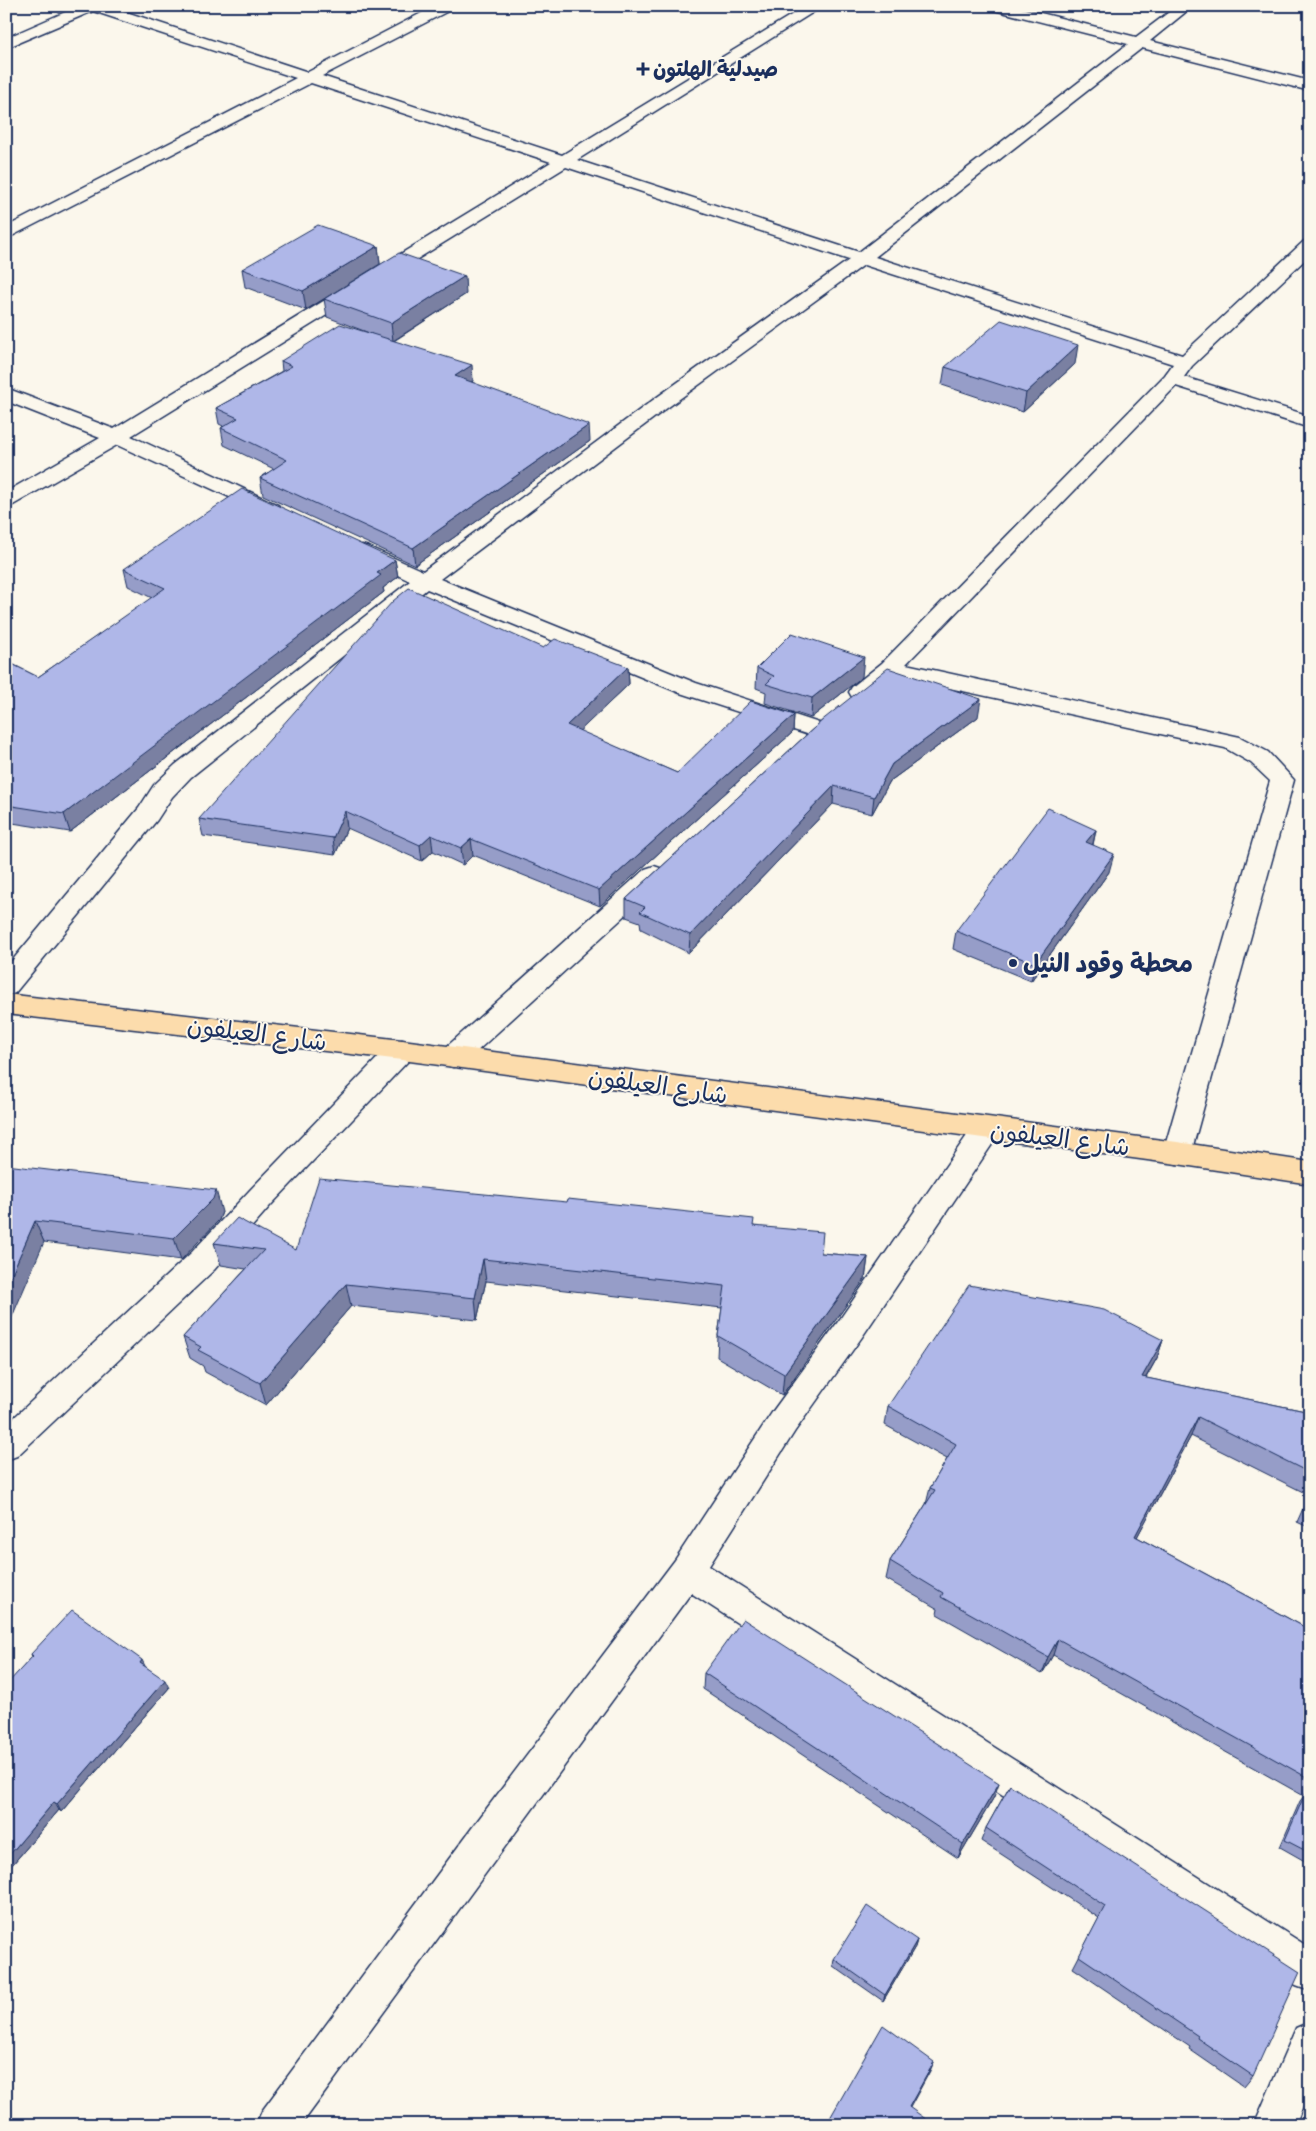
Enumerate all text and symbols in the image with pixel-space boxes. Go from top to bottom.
place label: صيدلية الهلتون [653,56,778,83]
marker: صيدلية الهلتون [637,63,649,75]
place label: محطة وقود النيل [1023,948,1193,980]
marker: محطة وقود النيل [1007,957,1019,969]
street label: شارع العيلفون [185,1010,329,1059]
street label: شارع العيلفون [586,1060,730,1113]
street label: شارع العيلفون [988,1115,1132,1164]

